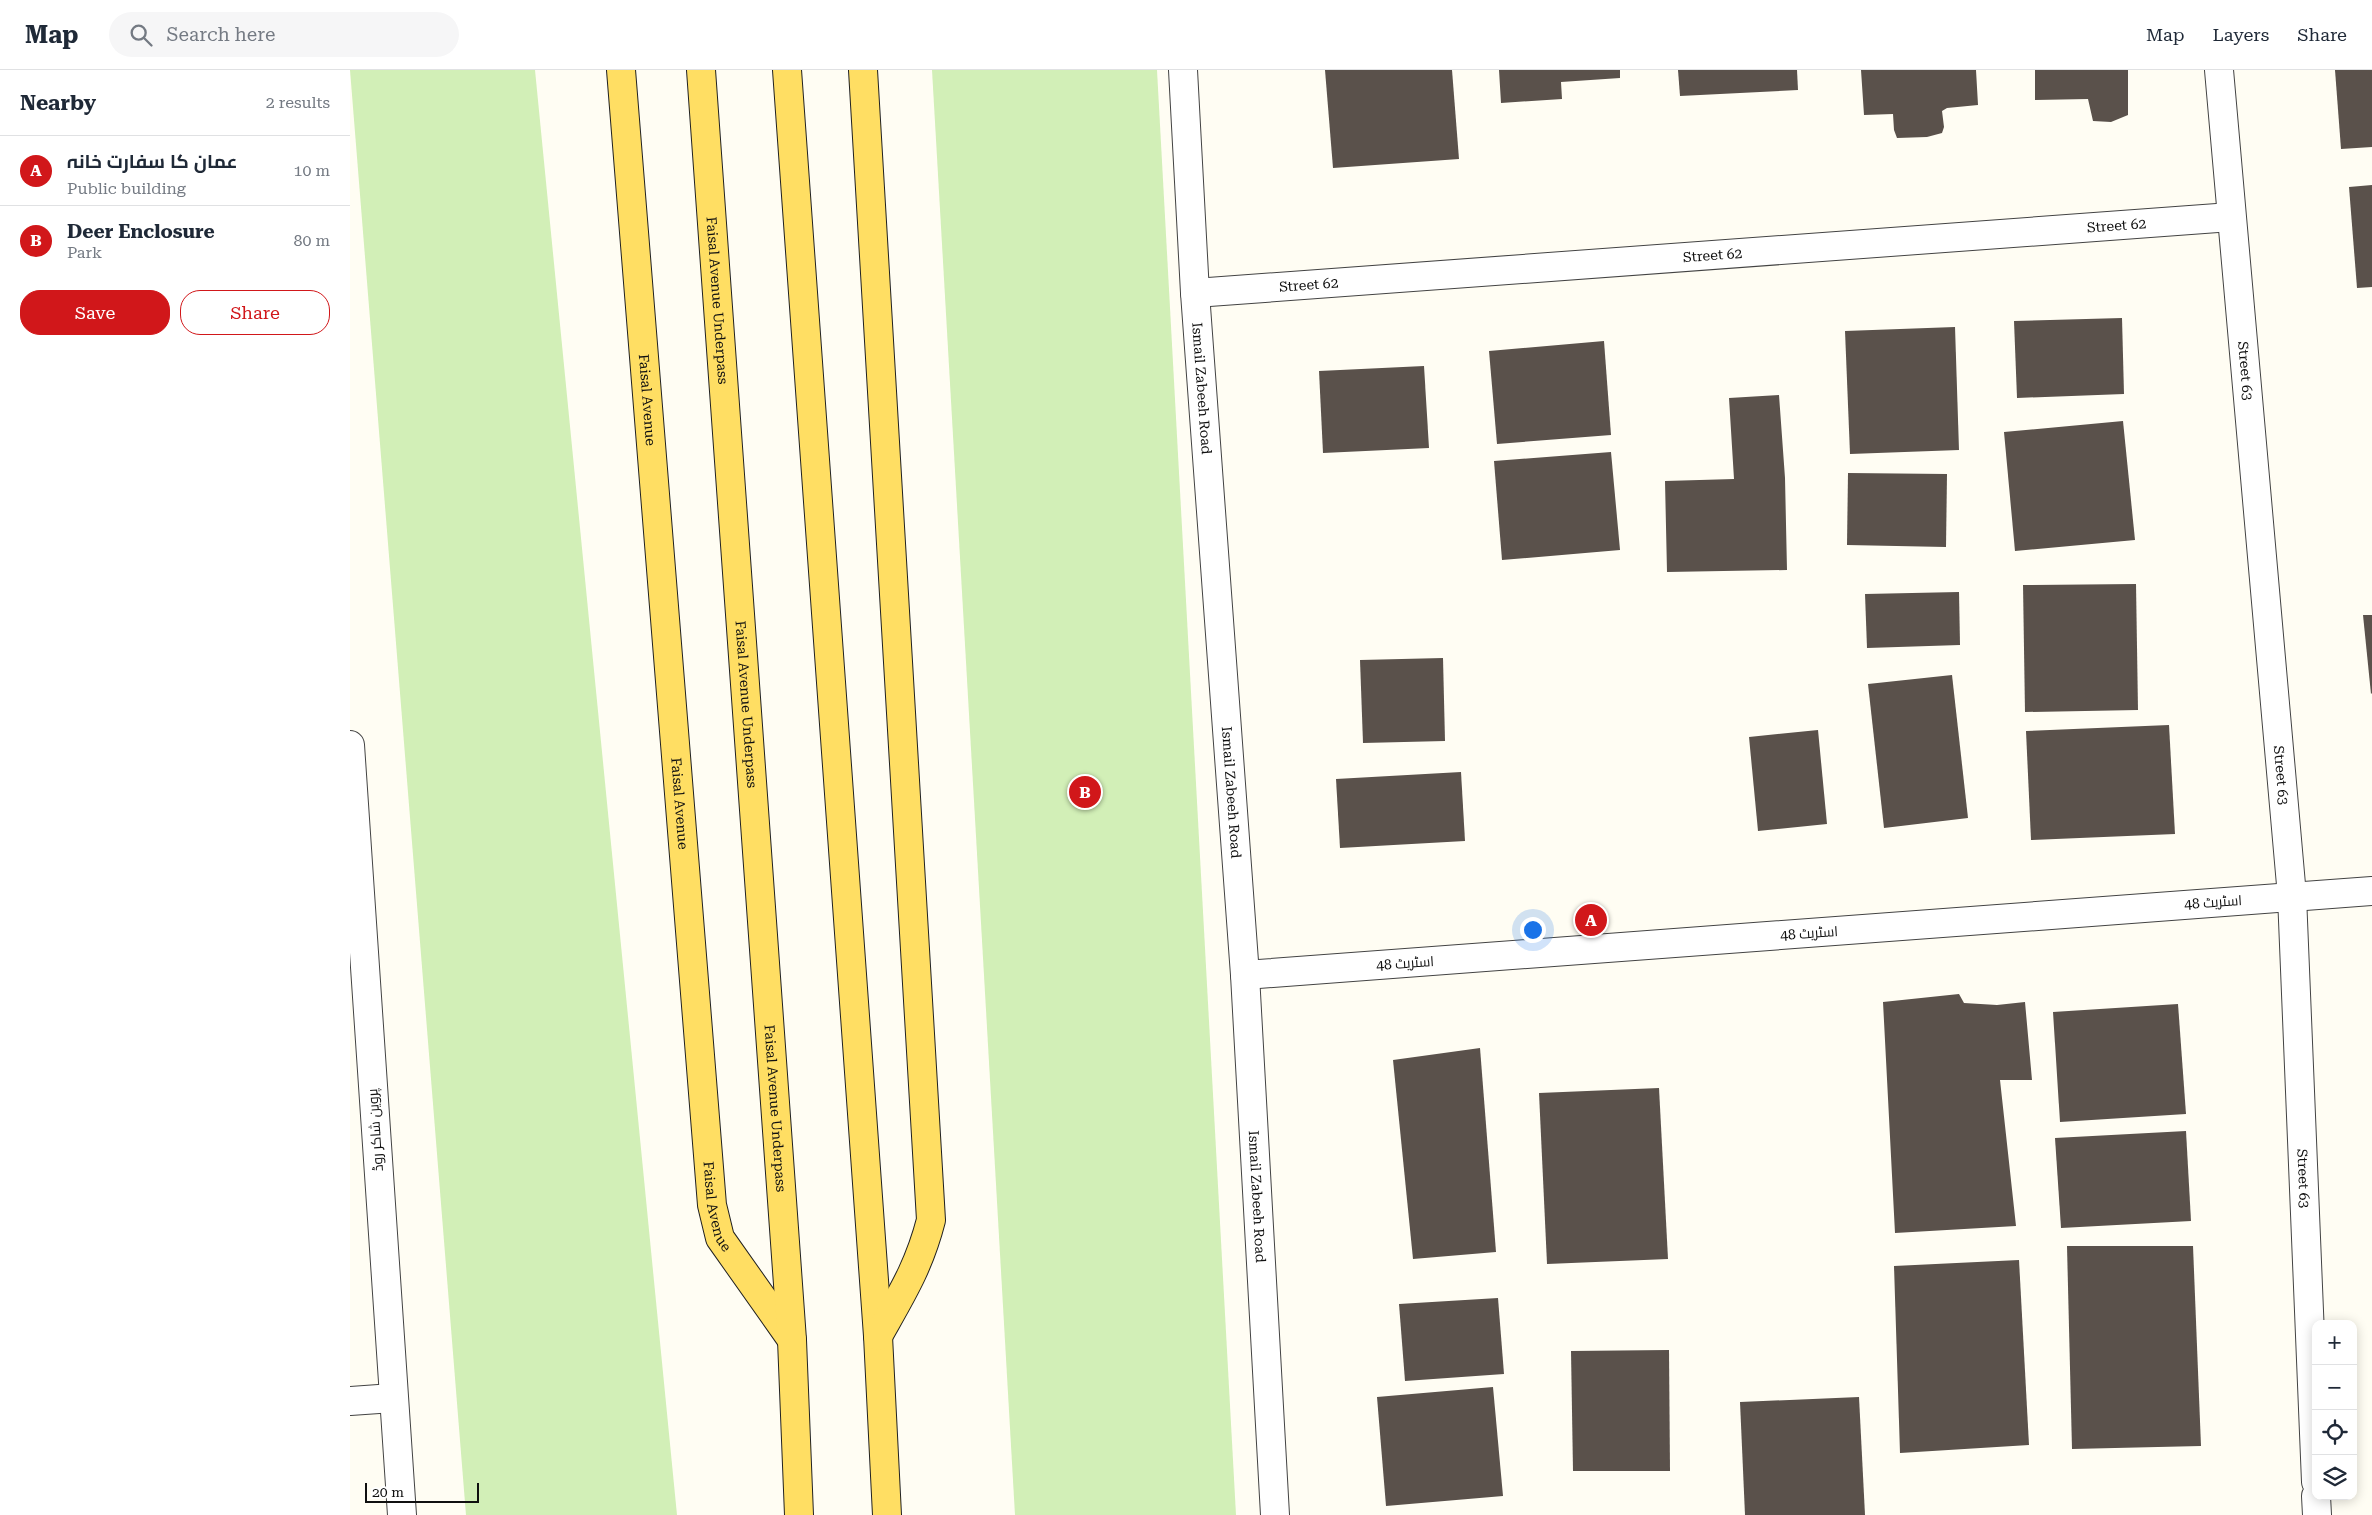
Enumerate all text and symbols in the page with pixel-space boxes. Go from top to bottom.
search box [109,12,459,57]
text: Map [25,21,79,49]
icon: search [127,21,155,49]
text: Search here [167,23,275,46]
text: Map [2146,24,2185,45]
text: Layers [2213,24,2269,45]
text: Share [2297,24,2347,45]
text: Nearby [20,91,96,115]
text: 2 results [266,93,330,112]
text: عمان کا سفارت خانہ [67,150,238,173]
text: A [30,161,42,180]
text: 10 m [293,161,330,180]
text: Public building [67,179,186,198]
street label: Street 62 [2086,215,2147,236]
street label: Faisal Avenue Underpass [704,216,732,385]
text: Deer Enclosure [67,220,215,243]
text: B [30,231,42,250]
text: 80 m [293,231,330,250]
text: Park [67,243,102,262]
street label: Street 62 [1682,245,1743,265]
street label: Street 62 [1278,274,1339,295]
button: Save [20,290,170,335]
button: Share [180,290,330,335]
street label: Ismail Zabeeh Road [1189,322,1215,455]
street label: Street 63 [2235,341,2256,401]
street label: Faisal Avenue [636,353,659,447]
street label: Faisal Avenue Underpass [732,620,760,789]
street label: Ismail Zabeeh Road [1219,726,1244,859]
street label: Street 63 [2271,745,2292,806]
street label: Faisal Avenue [668,757,692,851]
pin: B [1069,773,1101,811]
street label: اسٹریٹ 48 [2183,892,2243,912]
pin: A [1575,901,1607,939]
your location [1520,917,1546,943]
street label: اسٹریٹ 48 [1779,923,1839,943]
street label: اسٹریٹ 48 [1375,953,1435,973]
street label: Faisal Avenue Underpass [761,1024,789,1193]
street label: پروین شاکر روڈ [364,1088,388,1172]
street label: Ismail Zabeeh Road [1246,1130,1269,1263]
street label: Street 63 [2294,1149,2313,1209]
street label: Faisal Avenue [701,1161,735,1255]
map controls [2312,1320,2357,1500]
button: + [2312,1320,2357,1365]
button: − [2312,1365,2357,1410]
button: locate [2312,1410,2357,1455]
button: layers [2312,1455,2357,1500]
scale bar [365,1480,479,1503]
text: 20 m [372,1484,404,1500]

